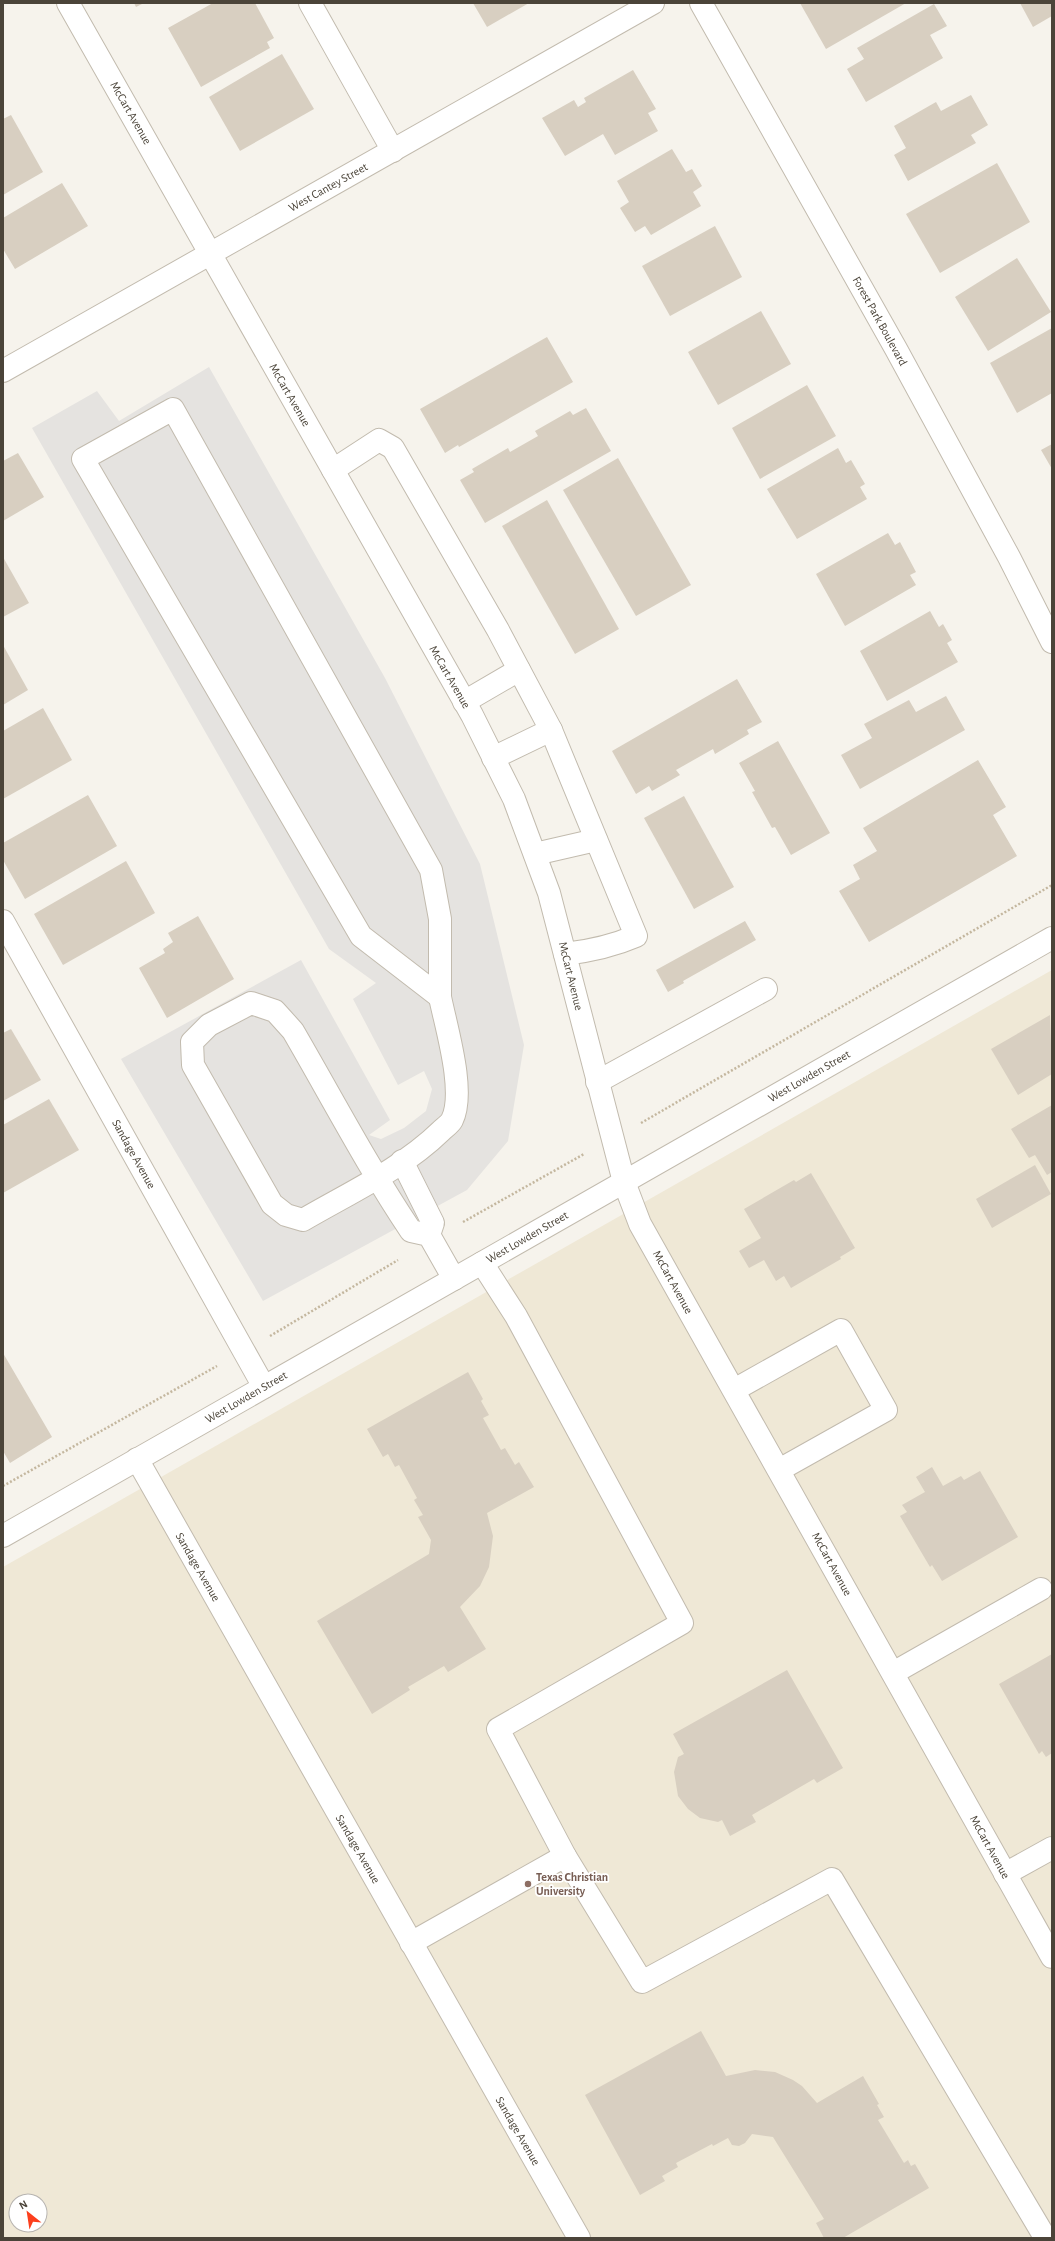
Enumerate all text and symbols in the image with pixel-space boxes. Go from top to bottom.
street label: McCart Avenue [108,80,154,146]
street label: West Cantey Street [286,160,370,215]
street label: Forest Park Boulevard [850,274,910,368]
street label: McCart Avenue [267,362,313,428]
street label: McCart Avenue [427,644,473,710]
street label: McCart Avenue [557,940,585,1012]
street label: West Lowden Street [766,1048,852,1104]
street label: Sandage Avenue [110,1117,158,1191]
street label: West Lowden Street [484,1209,570,1265]
street label: McCart Avenue [651,1248,695,1316]
street label: West Lowden Street [203,1369,289,1425]
street label: McCart Avenue [810,1530,854,1598]
street label: Sandage Avenue [174,1531,222,1603]
street label: Sandage Avenue [334,1813,382,1885]
street label: McCart Avenue [968,1813,1012,1881]
place label: Texas Christian University [536,1871,608,1898]
marker: Texas Christian University [523,1879,533,1889]
street label: Sandage Avenue [494,2095,542,2167]
north arrow [8,2193,48,2233]
text: N [17,2198,29,2211]

